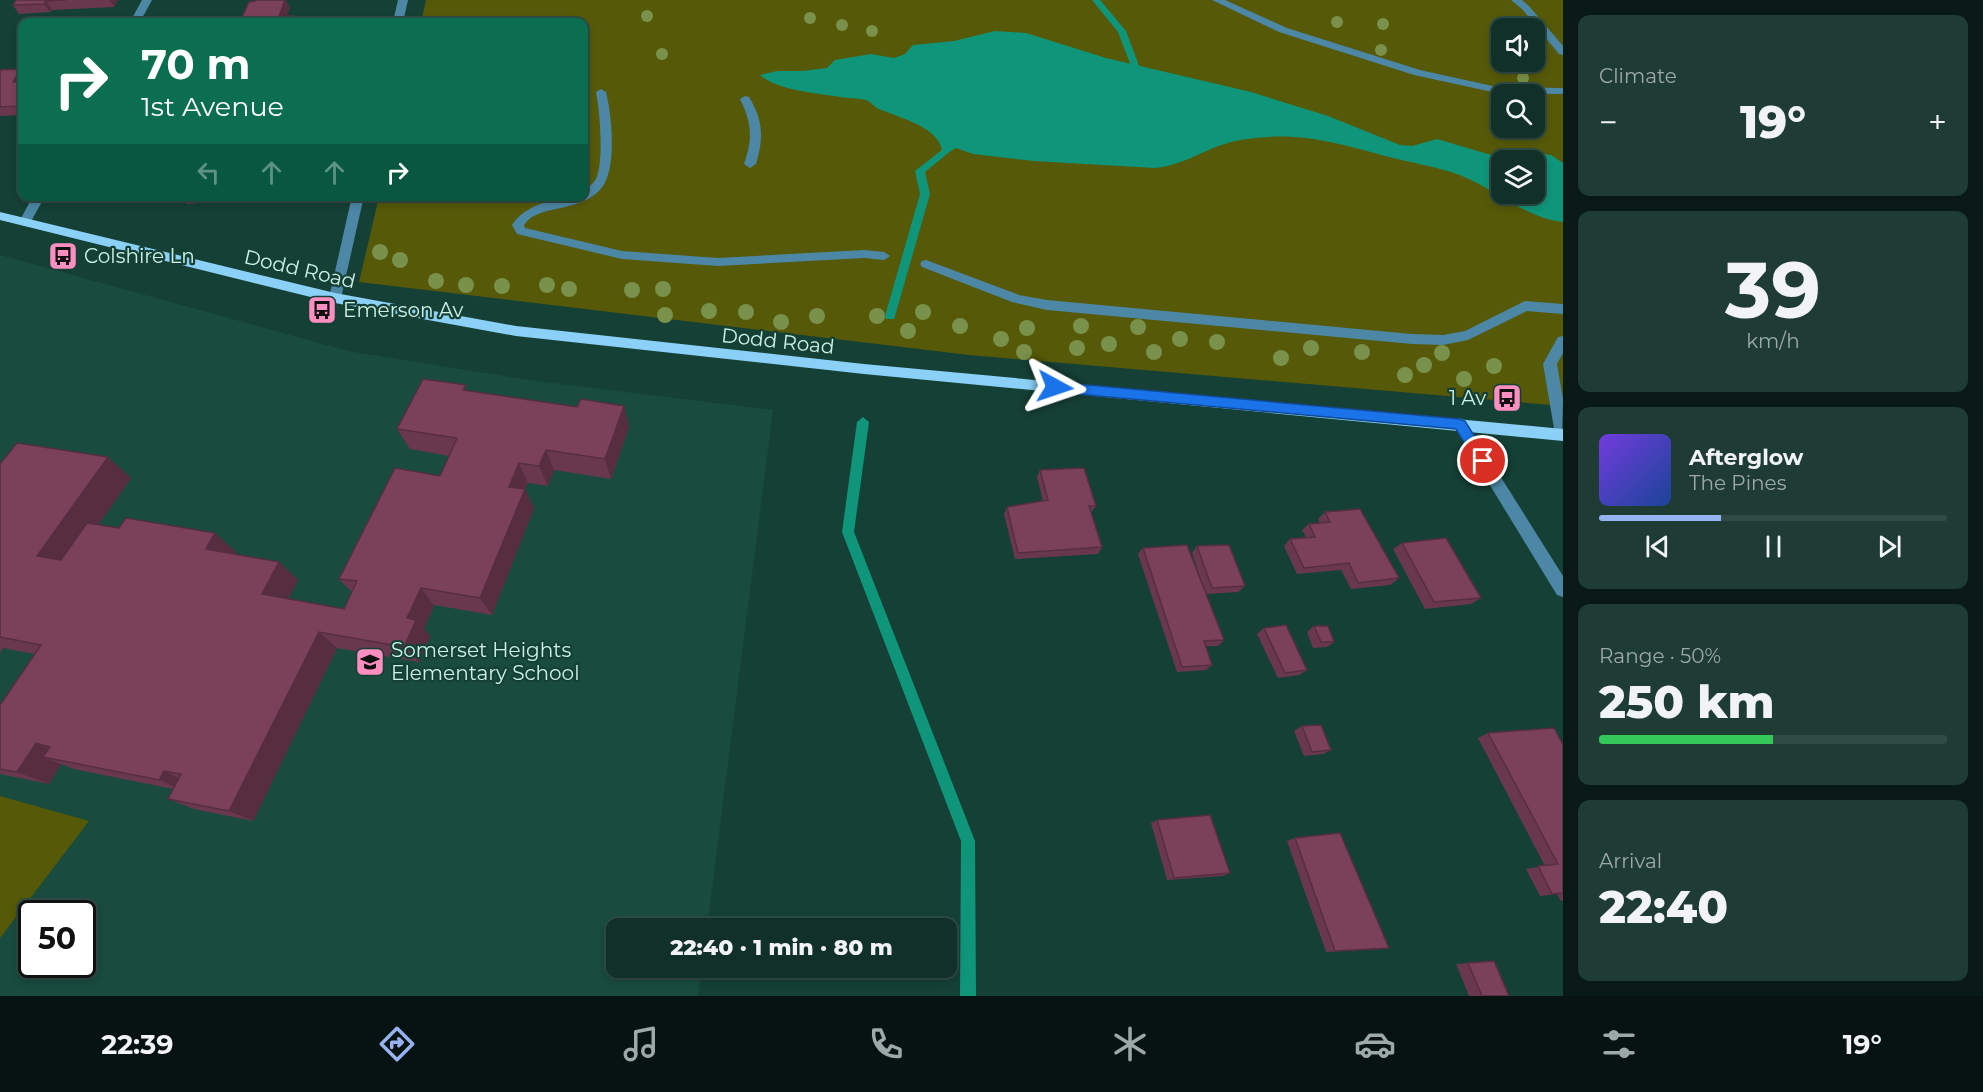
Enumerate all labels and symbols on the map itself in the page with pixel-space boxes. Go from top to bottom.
bus stop icon: Colshire Ln [47,240,79,272]
place label: Colshire Ln [84,244,195,268]
street label: Dodd Road [242,245,358,293]
bus stop icon: Emerson Av [306,294,338,326]
place label: Emerson Av [343,298,464,322]
street label: Dodd Road [720,323,836,359]
position arrow [1023,355,1087,419]
bus stop icon: 1 Av [1491,382,1523,414]
place label: 1 Av [1449,386,1486,410]
pin [1457,435,1508,486]
place label: Somerset Heights Elementary School [391,638,580,685]
school or university icon: Somerset Heights Elementary School [354,646,386,678]
speed limit sign: 50 [18,900,96,978]

